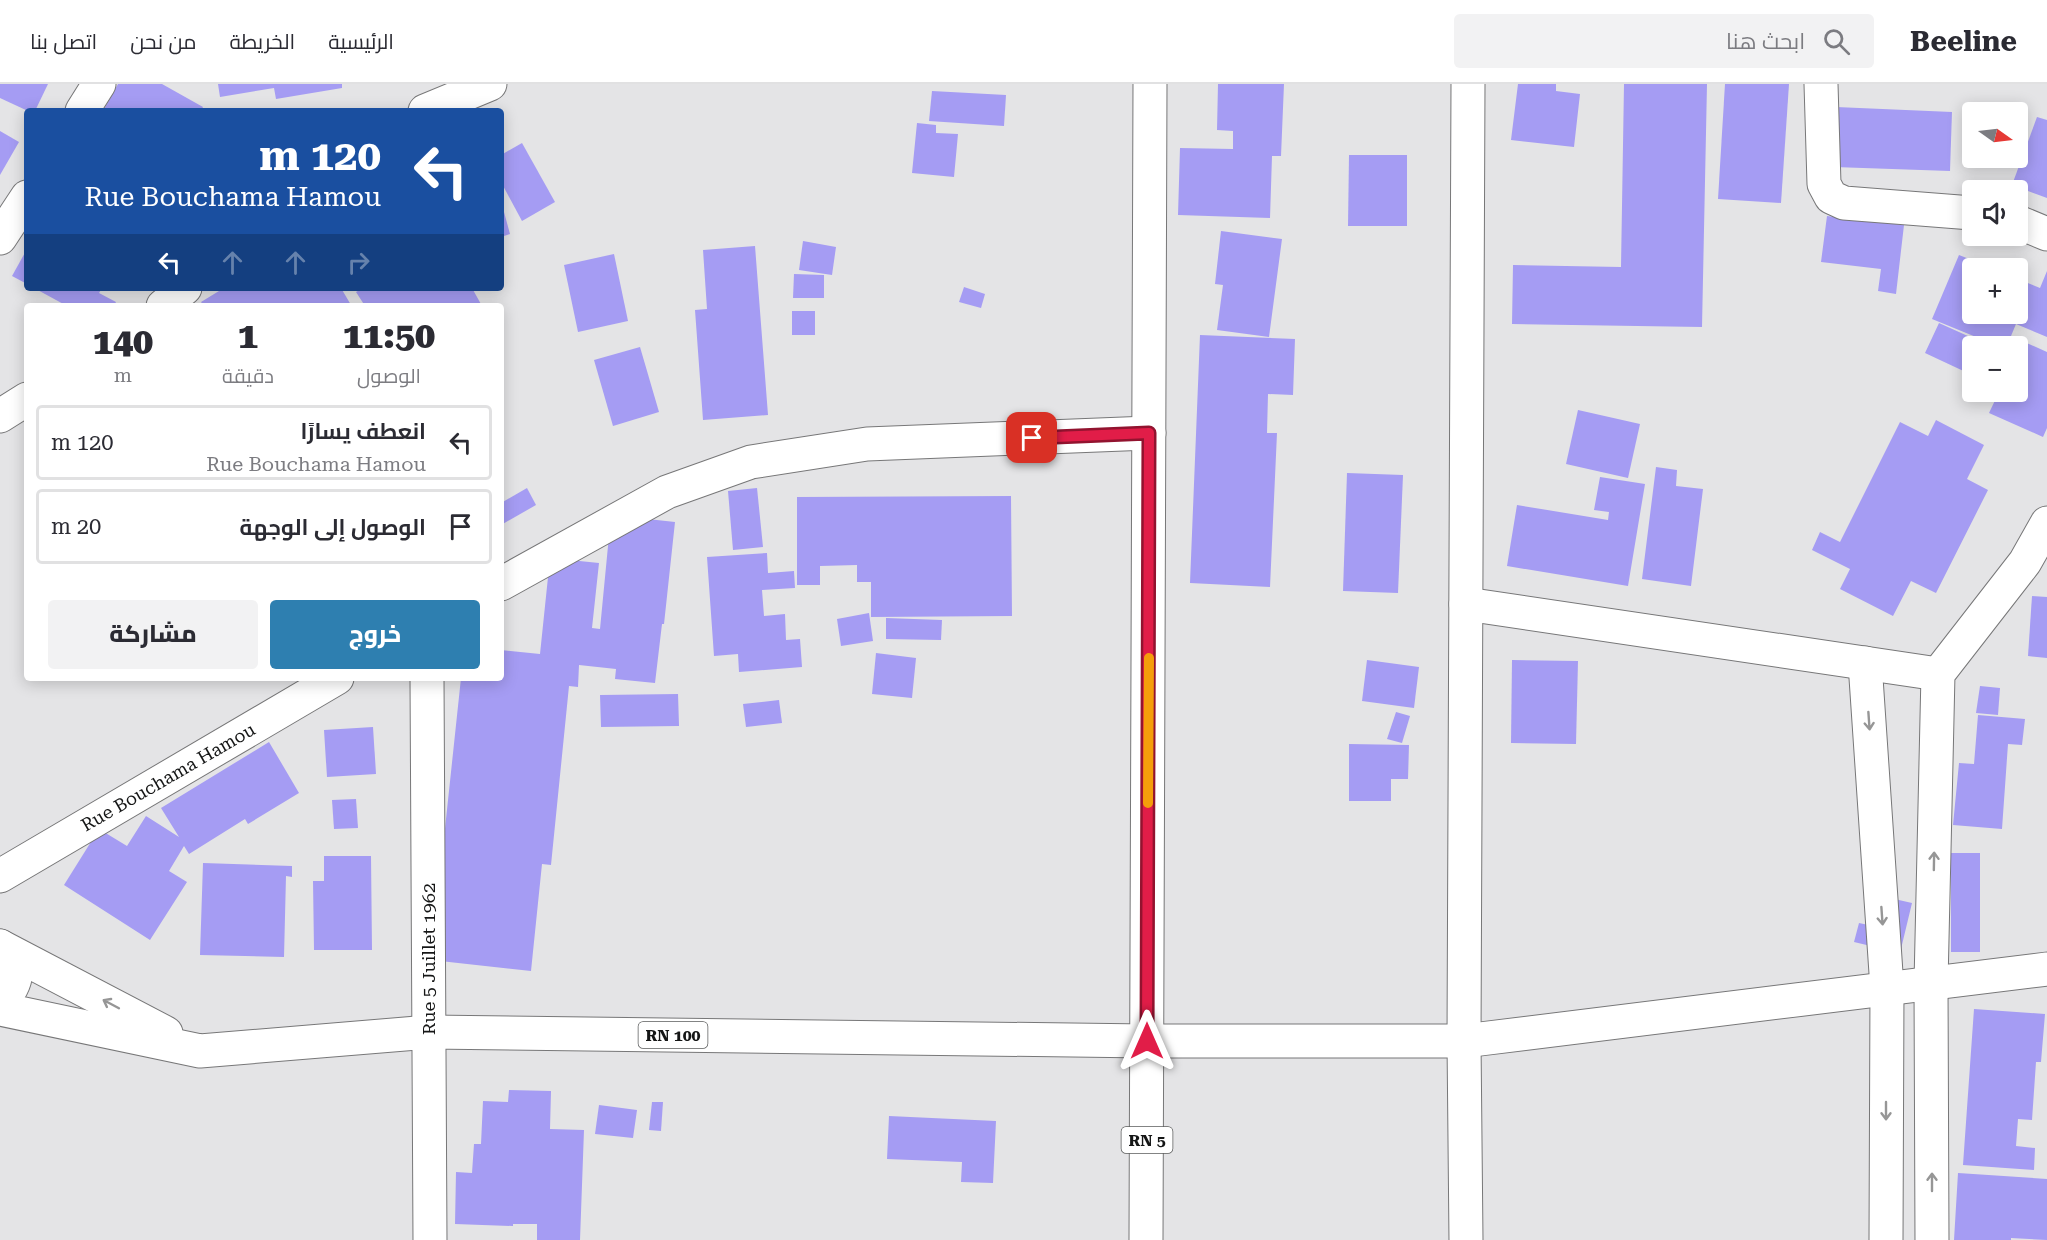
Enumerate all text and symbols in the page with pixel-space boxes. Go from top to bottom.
search box [1454,14,1874,68]
icon: search [1820,25,1853,58]
text: Beeline [1910,25,2017,58]
text: ابحث هنا [1726,29,1805,54]
text: اتصل بنا [30,30,97,54]
text: من نحن [130,30,197,54]
text: الخريطة [230,30,295,54]
text: الرئيسية [328,30,394,54]
north arrow [1962,102,2028,168]
map controls [1962,102,2028,402]
text: 120 m [259,131,381,180]
icon: left [402,132,480,210]
button: sound [1962,180,2028,246]
text: Rue Bouchama Hamou [84,181,381,213]
icon: left [153,246,186,279]
icon: ahead [216,246,249,279]
icon: ahead [279,246,312,279]
icon: right [342,246,375,279]
button: + [1962,258,2028,324]
text: 1 [238,315,258,357]
text: 11:50 [343,315,435,357]
text: 140 [93,321,153,363]
button: − [1962,336,2028,402]
text: m [114,363,132,387]
text: دقيقة [222,364,274,388]
text: الوصول [357,364,421,388]
pin [1006,412,1057,463]
text: انعطف يسارًا [300,419,426,444]
icon: arrive [1015,421,1048,454]
icon: left [444,426,477,459]
text: 120 m [51,430,114,455]
text: Rue Bouchama Hamou [206,452,426,476]
icon: arrive [444,510,477,543]
text: 20 m [51,514,101,539]
text: الوصول إلى الوجهة [240,515,426,540]
button: مشاركة [48,600,258,669]
button: خروج [270,600,480,669]
one-way arrow [1864,711,1875,731]
street label: Rue Bouchama Hamou [77,718,259,836]
one-way arrow [1928,851,1939,871]
street label: Rue 5 Juillet 1962 [418,883,439,1035]
one-way arrow [1877,905,1888,925]
one-way arrow [103,998,120,1010]
position arrow [1115,1009,1179,1073]
road number: RN 100 [638,1022,708,1048]
one-way arrow [1880,1100,1892,1120]
road number: RN 5 [1122,1127,1172,1153]
one-way arrow [1926,1172,1938,1192]

